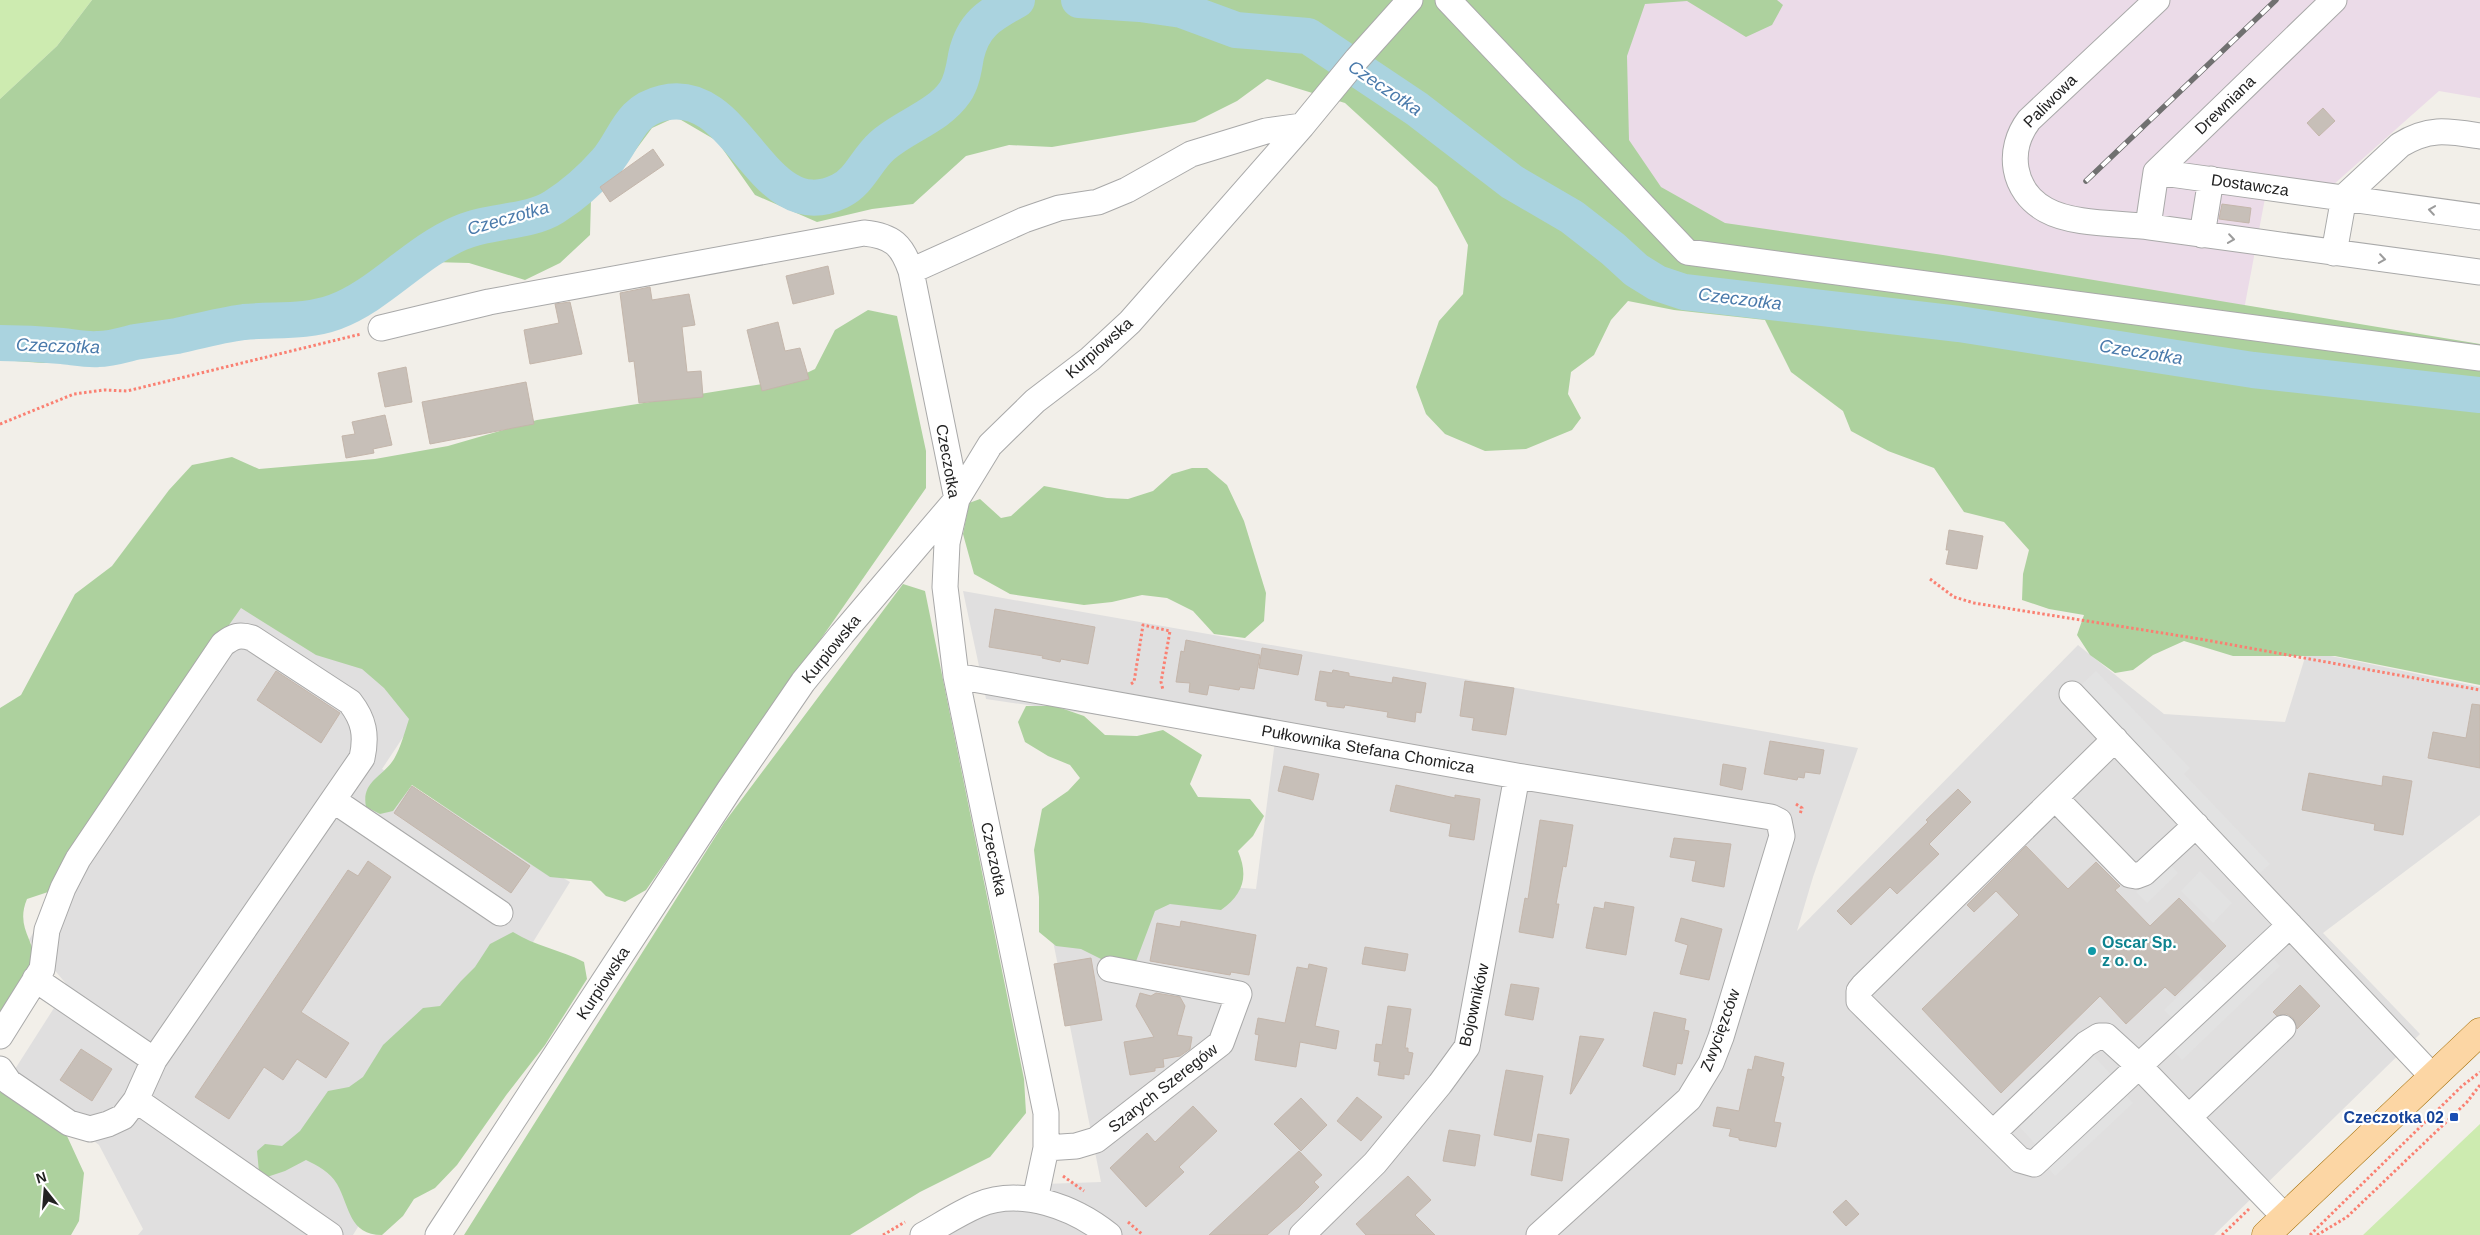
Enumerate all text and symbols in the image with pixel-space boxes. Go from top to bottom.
water label: Czeczotka [1345,56,1425,120]
street label: Paliwowa [2020,71,2080,131]
street label: Drewniana [2192,72,2258,138]
street label: Dostawcza [2210,171,2290,199]
water label: Czeczotka [465,197,551,239]
one-way arrow [2427,205,2435,216]
one-way arrow [2226,233,2235,243]
one-way arrow [2378,253,2386,264]
water label: Czeczotka [1697,284,1783,314]
street label: Kurpiowska [1062,314,1136,382]
water label: Czeczotka [16,335,100,357]
water label: Czeczotka [2098,336,2184,368]
street label: Czeczotka [933,423,963,499]
street label: Kurpiowska [798,611,864,686]
street label: Pułkownika Stefana Chomicza [1260,722,1476,776]
street label: Czeczotka [978,821,1010,897]
place label: Oscar Sp. z o. o. [2102,934,2177,969]
street label: Kurpiowska [573,944,633,1022]
marker: Oscar Sp. z o. o. [2086,945,2098,957]
street label: Bojowników [1456,961,1492,1048]
street label: Zwycięzców [1697,986,1743,1073]
street label: Szarych Szeregów [1105,1040,1221,1136]
place label: Czeczotka 02 [2344,1109,2444,1126]
marker: Czeczotka 02 [2448,1111,2460,1123]
north arrow [20,1165,70,1215]
text: N [34,1168,48,1187]

